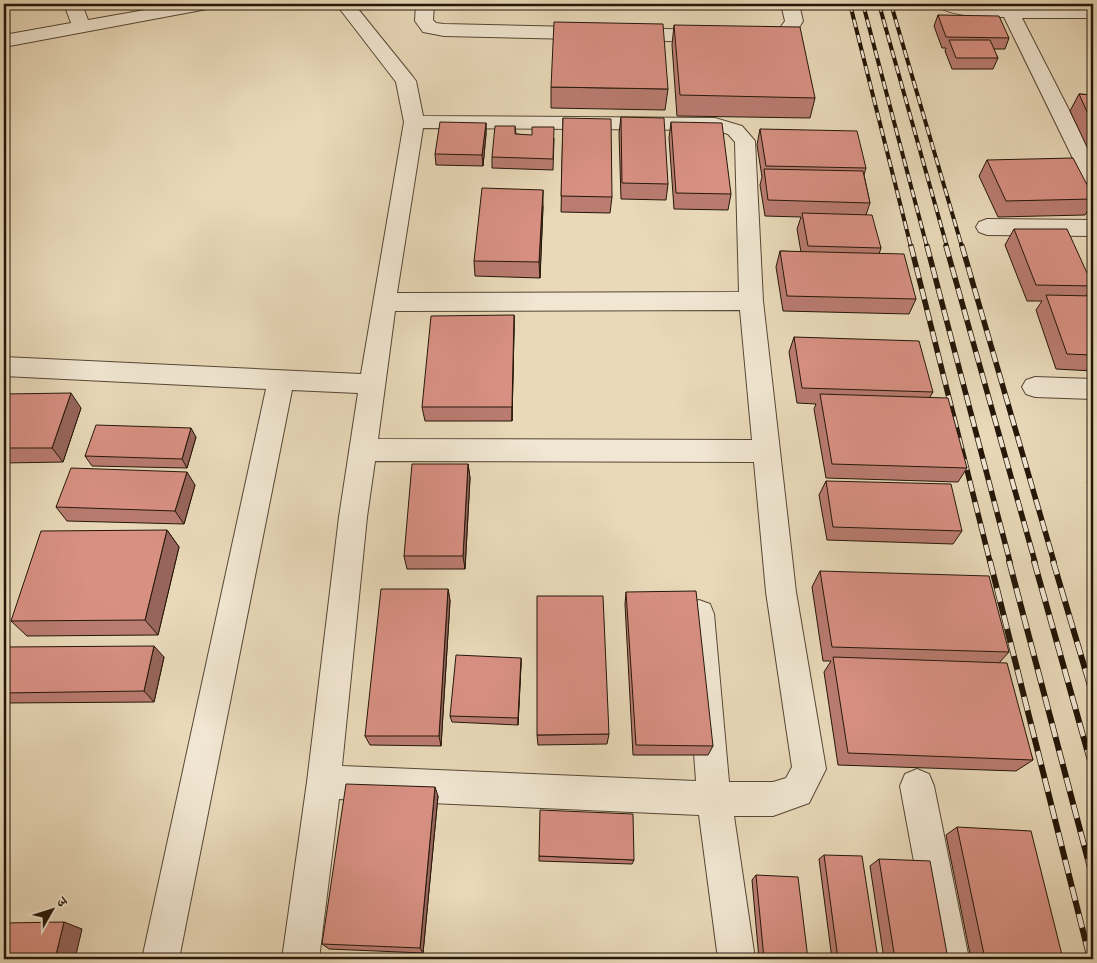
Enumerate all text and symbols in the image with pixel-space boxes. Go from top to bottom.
north arrow [28,886,78,936]
text: उ [52,893,72,911]

